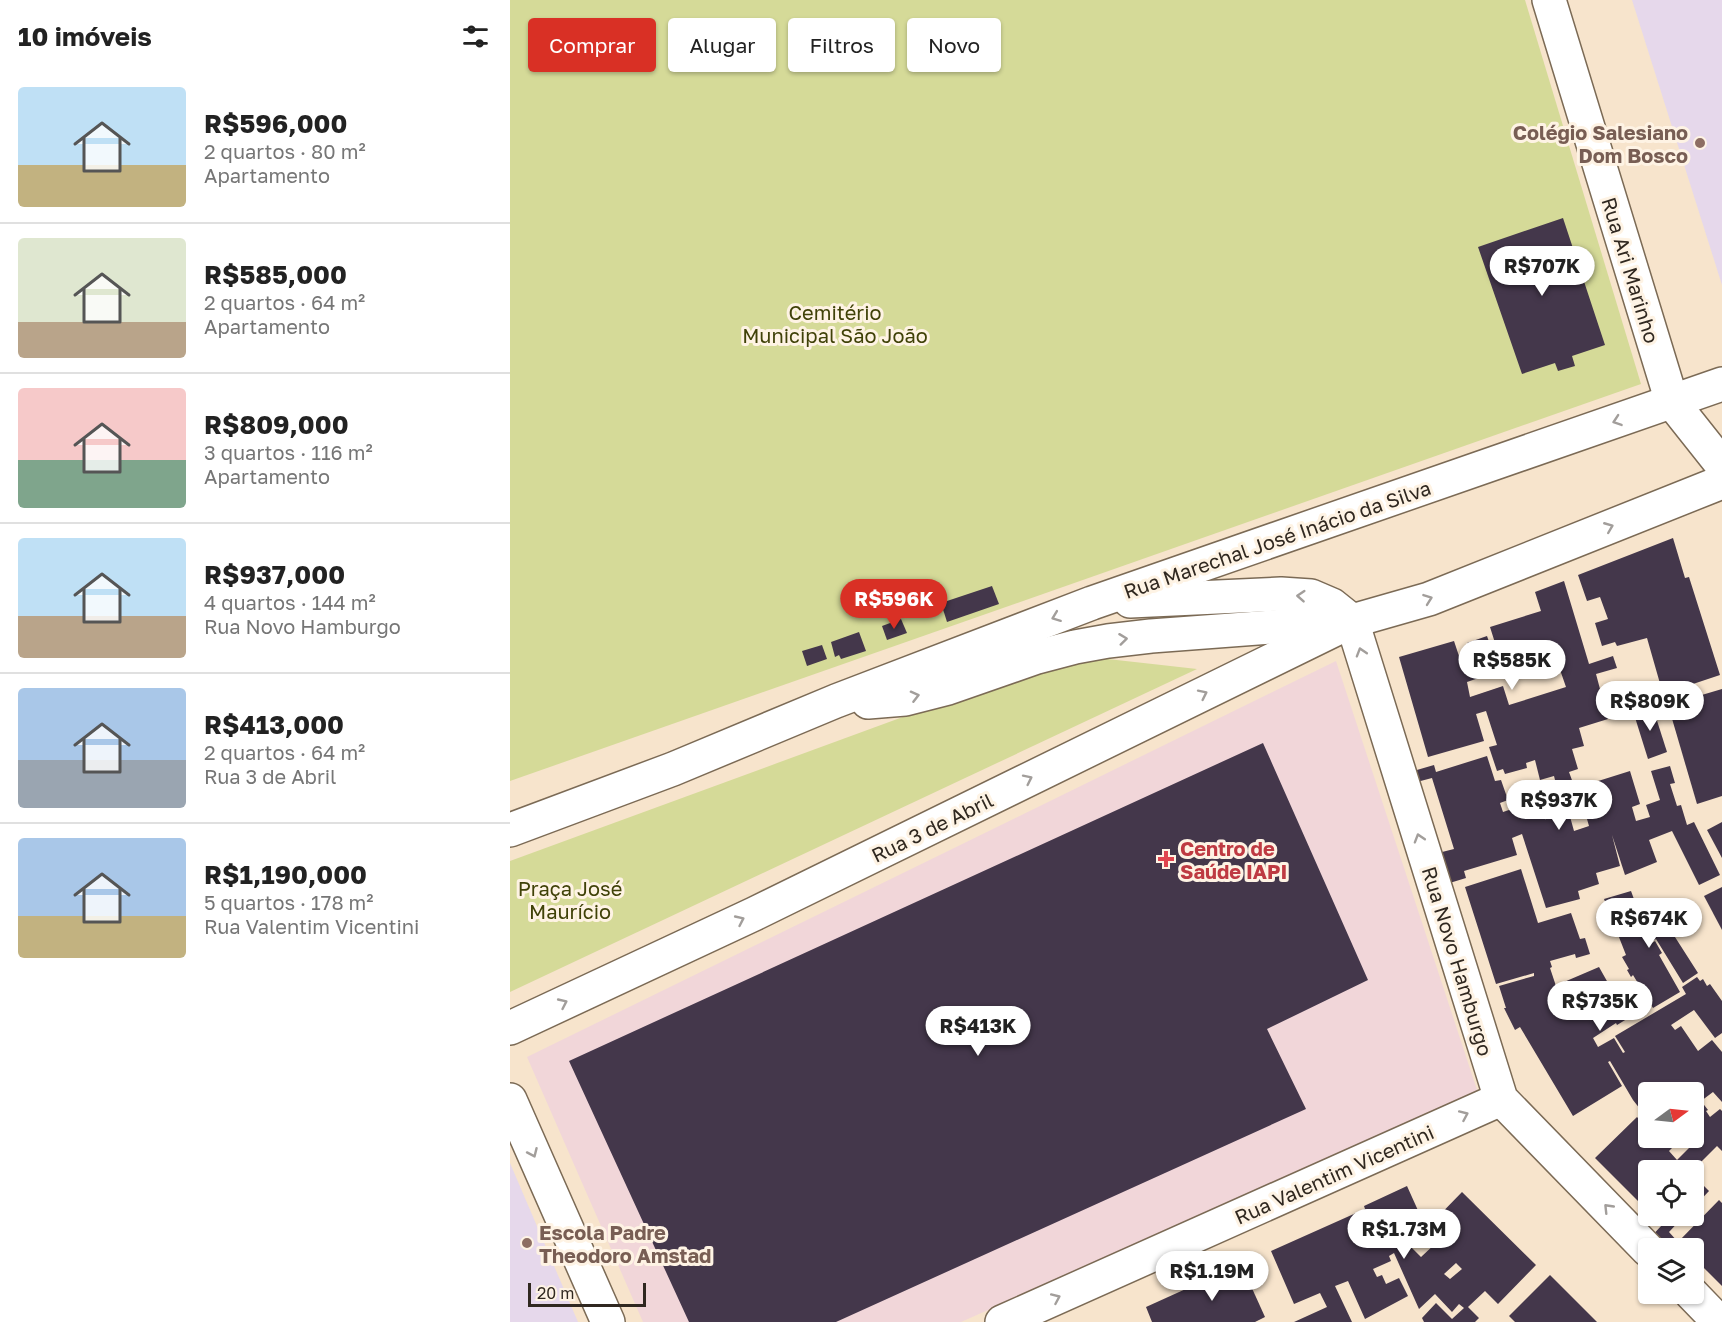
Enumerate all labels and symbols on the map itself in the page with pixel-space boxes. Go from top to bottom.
place label: Colégio Salesiano Dom Bosco [1513,120,1688,167]
marker: Colégio Salesiano Dom Bosco [1693,136,1707,150]
street label: Rua Ari Marinho [1597,194,1665,346]
pin: R$707K [1493,246,1591,297]
park label: Cemitério Municipal São João [742,300,928,347]
one-way arrow [1612,413,1623,426]
street label: Rua Marechal José Inácio da Silva [1120,475,1434,603]
one-way arrow [1603,522,1614,534]
pin: R$596K [845,579,943,630]
one-way arrow [1296,589,1305,602]
one-way arrow [1422,593,1433,606]
one-way arrow [1051,610,1062,622]
one-way arrow [1118,633,1127,646]
pin: R$585K [1463,640,1561,691]
one-way arrow [1356,647,1368,658]
pin: R$809K [1601,681,1699,732]
one-way arrow [1197,689,1208,701]
one-way arrow [910,691,920,704]
one-way arrow [1022,775,1033,787]
pin: R$937K [1510,780,1608,831]
street label: Rua 3 de Abril [867,787,997,867]
one-way arrow [1414,833,1426,844]
place label: Centro de Saúde IAPI [1180,836,1287,883]
marker: Centro de Saúde IAPI [1157,850,1175,868]
street label: Rua Novo Hamburgo [1418,863,1498,1059]
park label: Praça José Maurício [518,876,622,923]
pin: R$674K [1600,898,1698,949]
one-way arrow [733,916,744,928]
pin: R$735K [1551,981,1649,1032]
one-way arrow [557,998,568,1010]
pin: R$413K [929,1006,1027,1057]
north arrow [1638,1082,1704,1148]
one-way arrow [1457,1111,1468,1123]
street label: Rua Valentim Vicentini [1231,1119,1437,1229]
one-way arrow [526,1147,538,1158]
one-way arrow [1604,1205,1615,1216]
pin: R$1.73M [1349,1209,1459,1260]
place label: Escola Padre Theodoro Amstad [539,1220,711,1267]
marker: Escola Padre Theodoro Amstad [520,1236,534,1250]
pin: R$1.19M [1157,1251,1267,1302]
scale bar [528,1280,646,1308]
one-way arrow [1049,1293,1060,1305]

